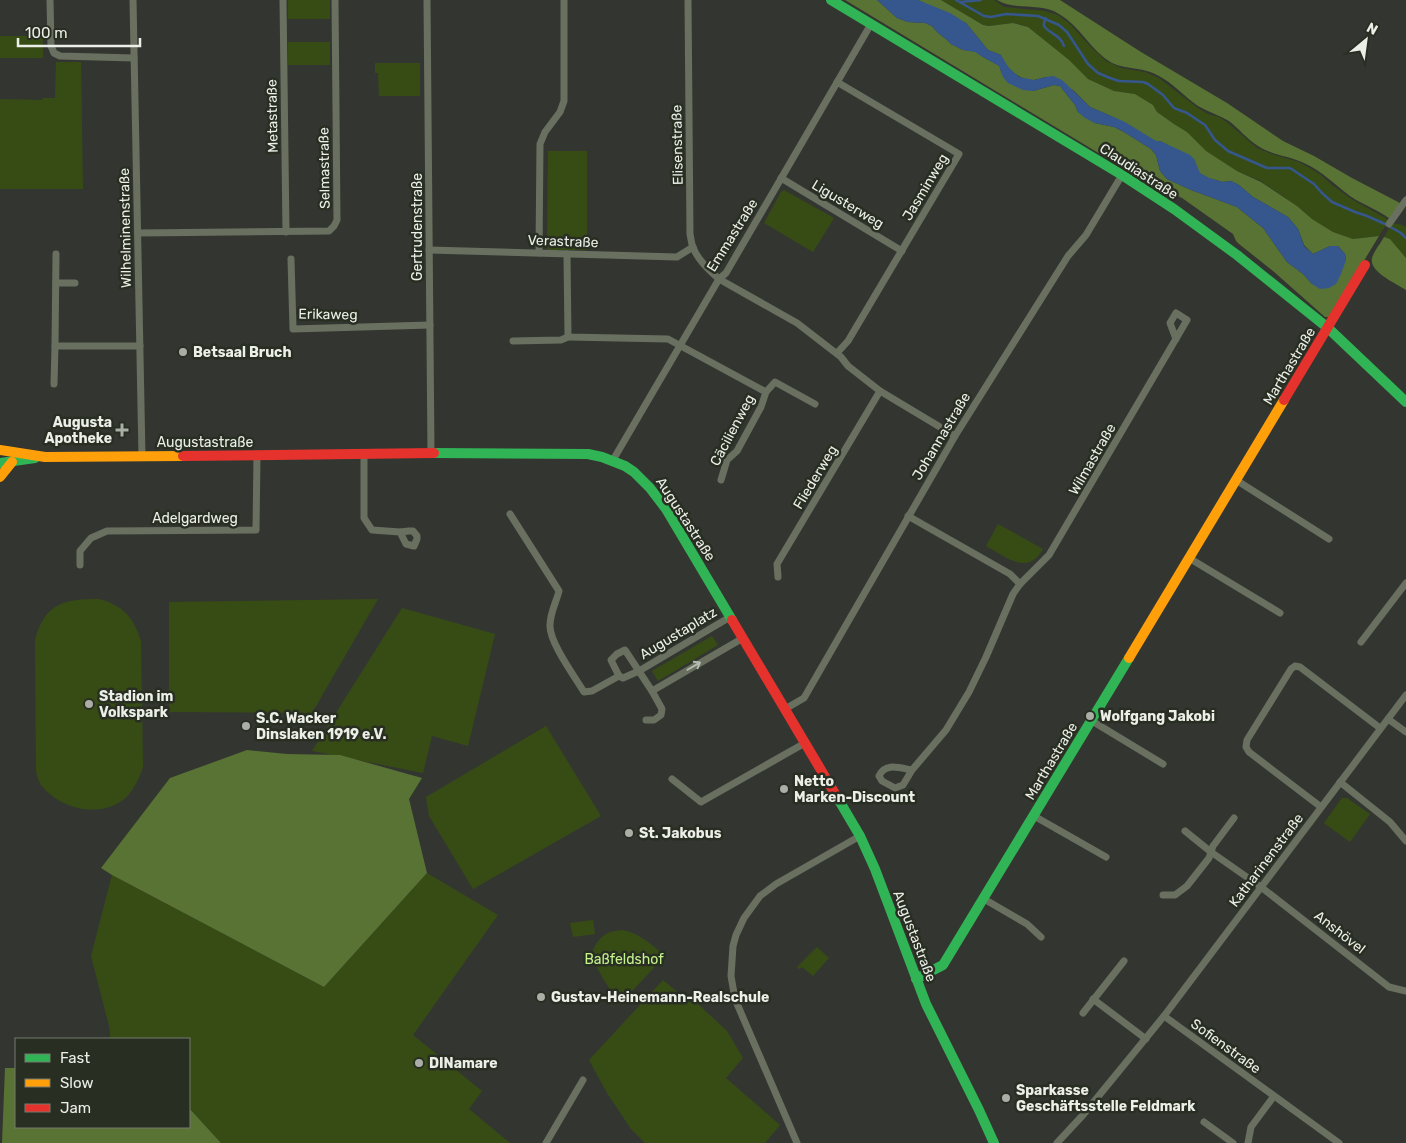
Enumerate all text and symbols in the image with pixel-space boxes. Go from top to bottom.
scale bar [18,15,140,47]
north arrow [1341,15,1391,65]
text: N [1364,19,1381,39]
text: 100 m [25,24,67,42]
street label: Metastraße [263,79,282,153]
street label: Elisenstraße [668,105,687,185]
street label: Selmastraße [315,127,334,209]
street label: Claudiastraße [1096,140,1181,203]
street label: Jasminweg [899,151,952,224]
street label: Wilhelminenstraße [116,168,135,288]
street label: Gertrudenstraße [409,173,426,281]
street label: Ligusterweg [809,176,887,233]
street label: Emmastraße [703,196,762,275]
street label: Verastraße [527,232,599,251]
street label: Erikaweg [298,305,358,324]
street label: Marthastraße [1260,324,1319,408]
place label: Betsaal Bruch [193,344,291,361]
marker: Betsaal Bruch [177,346,189,358]
street label: Johannastraße [909,389,974,483]
street label: Cäcilienweg [707,392,758,469]
place label: Augusta Apotheke [44,414,112,447]
street label: Wilmastraße [1065,420,1120,498]
marker: Augusta Apotheke [116,424,128,436]
street label: Augustastraße [157,434,253,451]
street label: Fliederweg [790,442,841,512]
street label: Augustastraße [652,474,719,564]
street label: Adelgardweg [152,510,238,527]
street label: Augustaplatz [637,604,720,663]
one-way arrow [687,661,701,671]
place label: Stadion im Volkspark [99,688,173,721]
marker: Stadion im Volkspark [83,698,95,710]
place label: Wolfgang Jakobi [1100,708,1215,725]
place label: S.C. Wacker Dinslaken 1919 e.V. [256,710,386,743]
marker: Wolfgang Jakobi [1084,710,1096,722]
street label: Marthastraße [1022,719,1081,803]
marker: S.C. Wacker Dinslaken 1919 e.V. [240,720,252,732]
place label: Netto Marken-Discount [794,773,916,806]
marker: Netto Marken-Discount [778,783,790,795]
street label: Katharinenstraße [1226,810,1307,910]
place label: St. Jakobus [639,825,722,842]
marker: St. Jakobus [623,827,635,839]
street label: Augustastraße [889,888,940,984]
street label: Anshövel [1311,907,1369,958]
park label: Baßfeldshof [584,951,664,968]
place label: Gustav-Heinemann-Realschule [551,989,769,1006]
marker: Gustav-Heinemann-Realschule [535,991,547,1003]
street label: Sofienstraße [1187,1015,1264,1078]
legend [15,1038,190,1128]
text: Fast [60,1049,90,1067]
place label: DINamare [429,1055,498,1072]
marker: DINamare [413,1057,425,1069]
text: Slow [60,1074,93,1092]
place label: Sparkasse Geschäftsstelle Feldmark [1016,1082,1196,1115]
marker: Sparkasse Geschäftsstelle Feldmark [1000,1092,1012,1104]
text: Jam [60,1099,91,1117]

